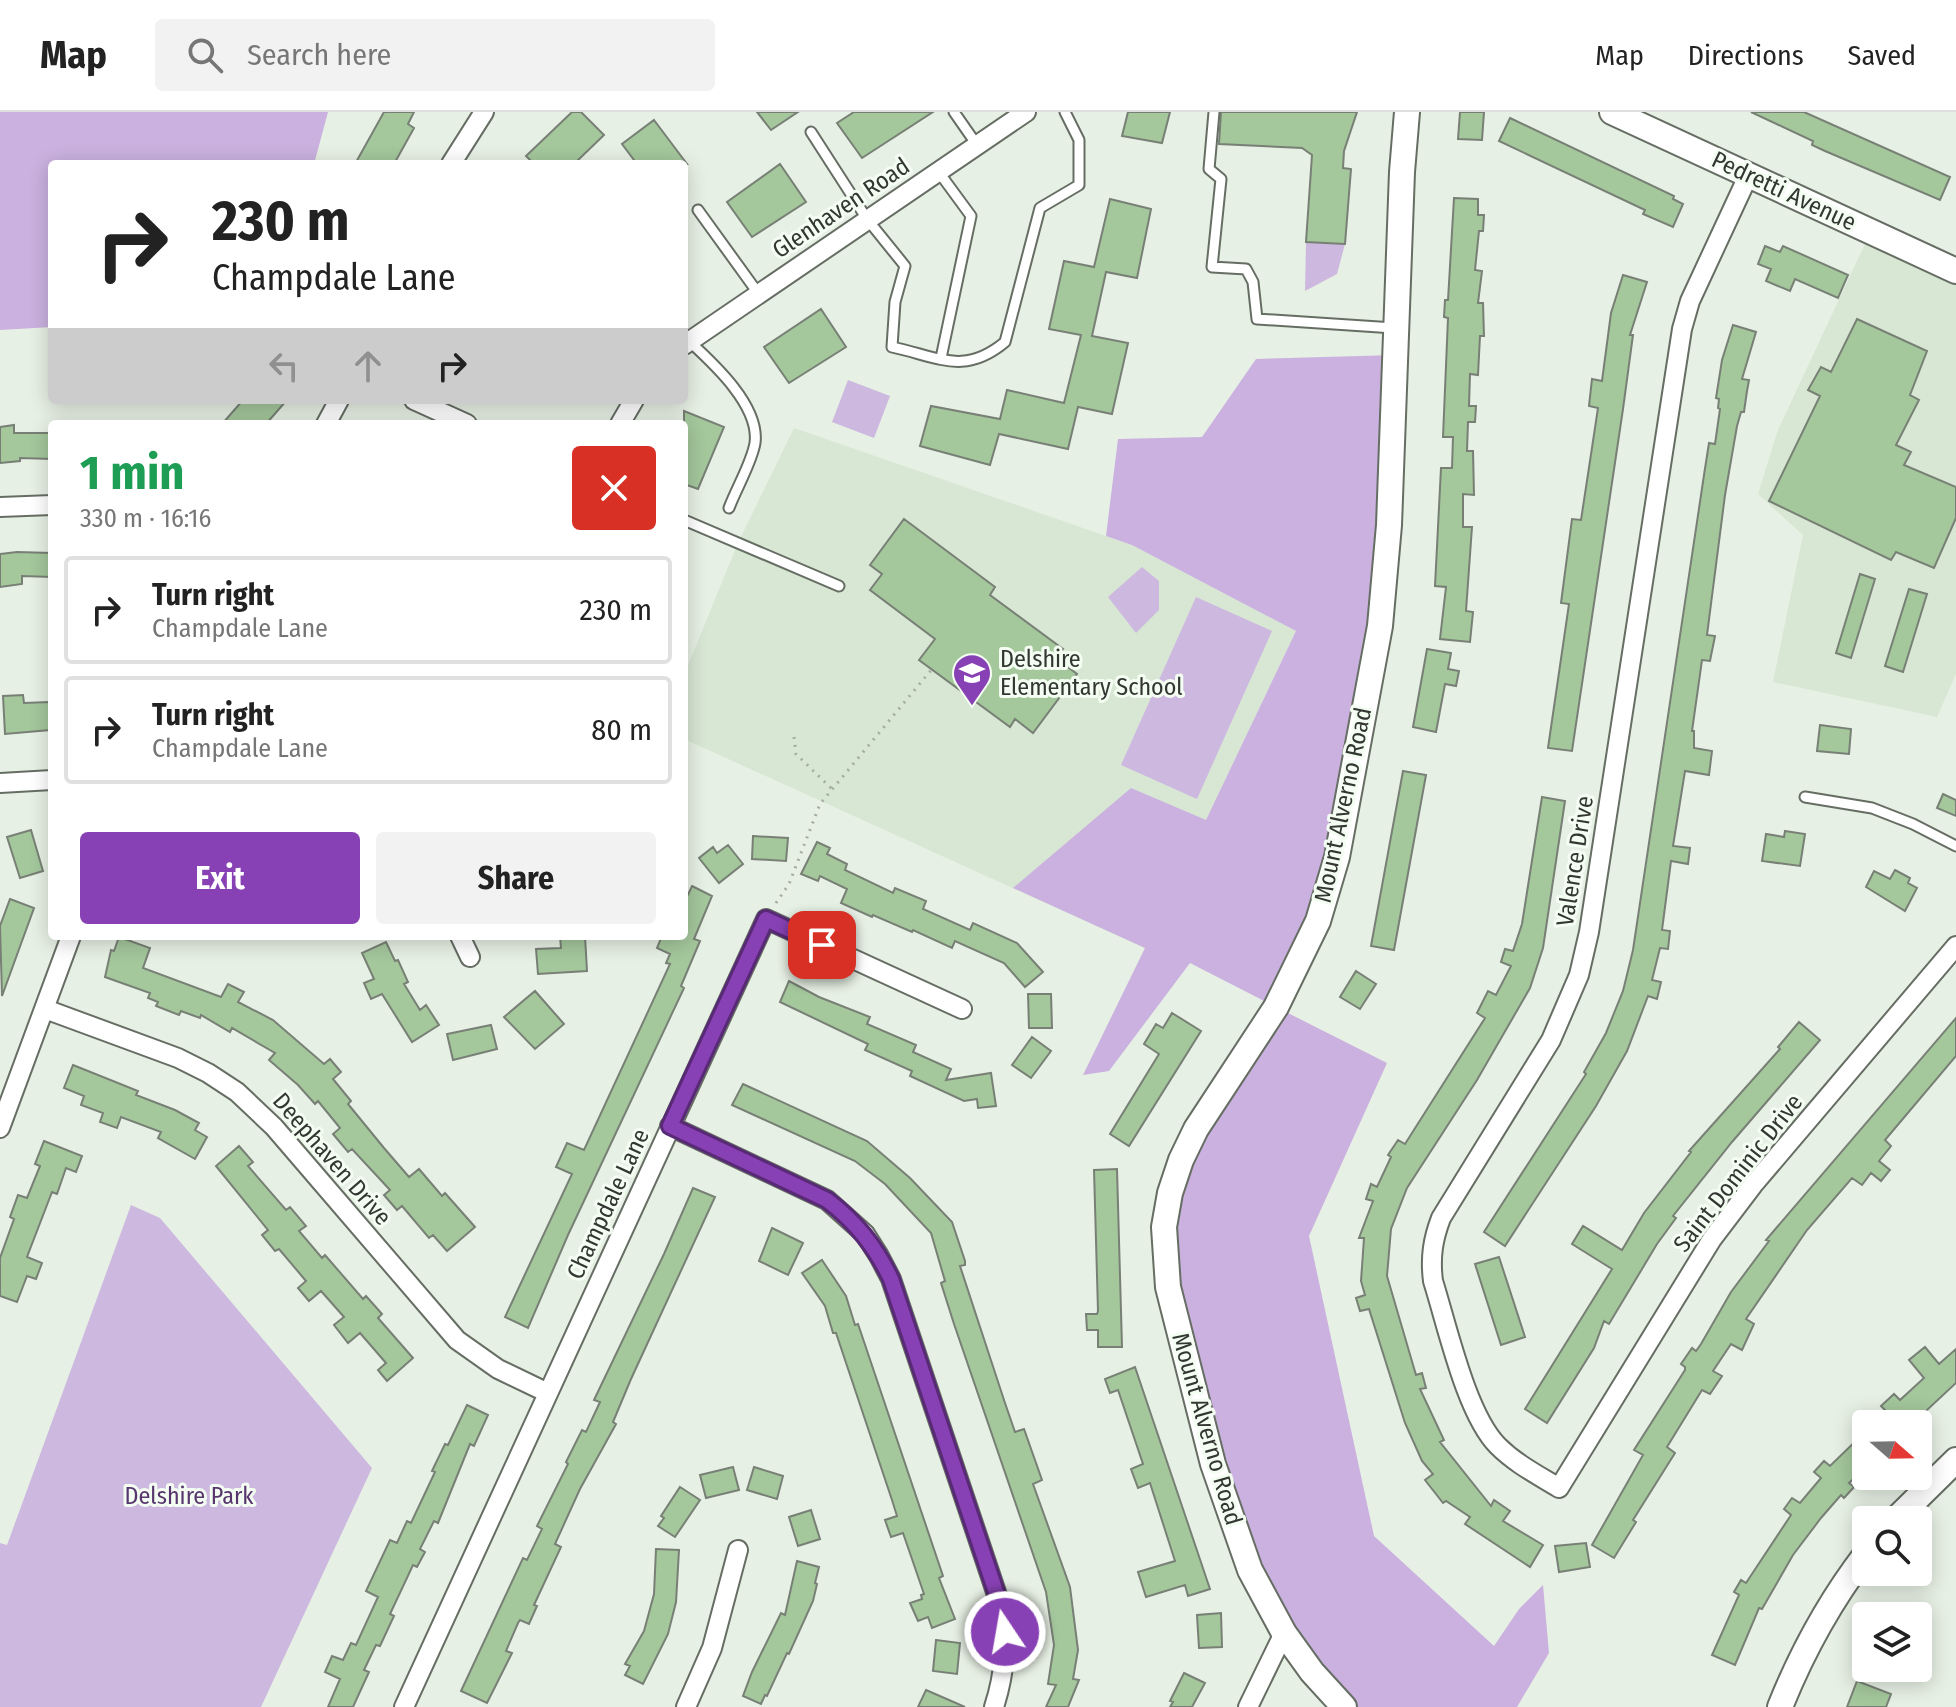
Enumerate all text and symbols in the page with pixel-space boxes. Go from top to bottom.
search box [155,19,715,91]
text: Map [40,32,107,78]
icon: search [183,33,227,77]
text: Search here [247,37,391,73]
text: Map [1595,39,1644,72]
text: Directions [1688,39,1804,72]
text: Saved [1848,39,1916,72]
street label: Pedretti Avenue [1708,145,1860,237]
street label: Glenhaven Road [767,152,915,264]
text: 230 m [212,188,349,255]
icon: right [80,192,184,296]
text: Champdale Lane [212,256,456,300]
icon: left [262,344,306,388]
icon: ahead [346,344,390,388]
icon: right [430,344,474,388]
text: 1 min [80,444,185,502]
button: close [572,446,656,530]
text: 330 m · 16:16 [80,503,211,534]
text: Turn right [152,577,274,613]
icon: right [84,588,128,632]
text: 230 m [580,592,652,628]
text: Champdale Lane [152,613,328,644]
place label: Delshire Elementary School [1000,645,1183,701]
school or university icon: Delshire Elementary School [951,652,993,707]
text: Turn right [152,697,274,733]
street label: Mount Alverno Road [1309,705,1377,905]
icon: right [84,708,128,752]
text: 80 m [591,712,652,748]
text: Champdale Lane [152,733,328,764]
street label: Valence Drive [1551,794,1599,928]
button: Exit [80,832,360,924]
button: Share [376,832,656,924]
pin [788,911,856,979]
icon: arrive [800,923,844,967]
street label: Deephaven Drive [267,1087,397,1231]
street label: Saint Dominic Drive [1668,1089,1808,1257]
street label: Champdale Lane [561,1124,655,1284]
street label: Mount Alverno Road [1166,1330,1248,1528]
north arrow [1852,1410,1932,1490]
map controls [1852,1410,1932,1682]
park label: Delshire Park [125,1482,254,1510]
button: search [1852,1506,1932,1586]
position arrow [963,1590,1047,1674]
button: layers [1852,1602,1932,1682]

